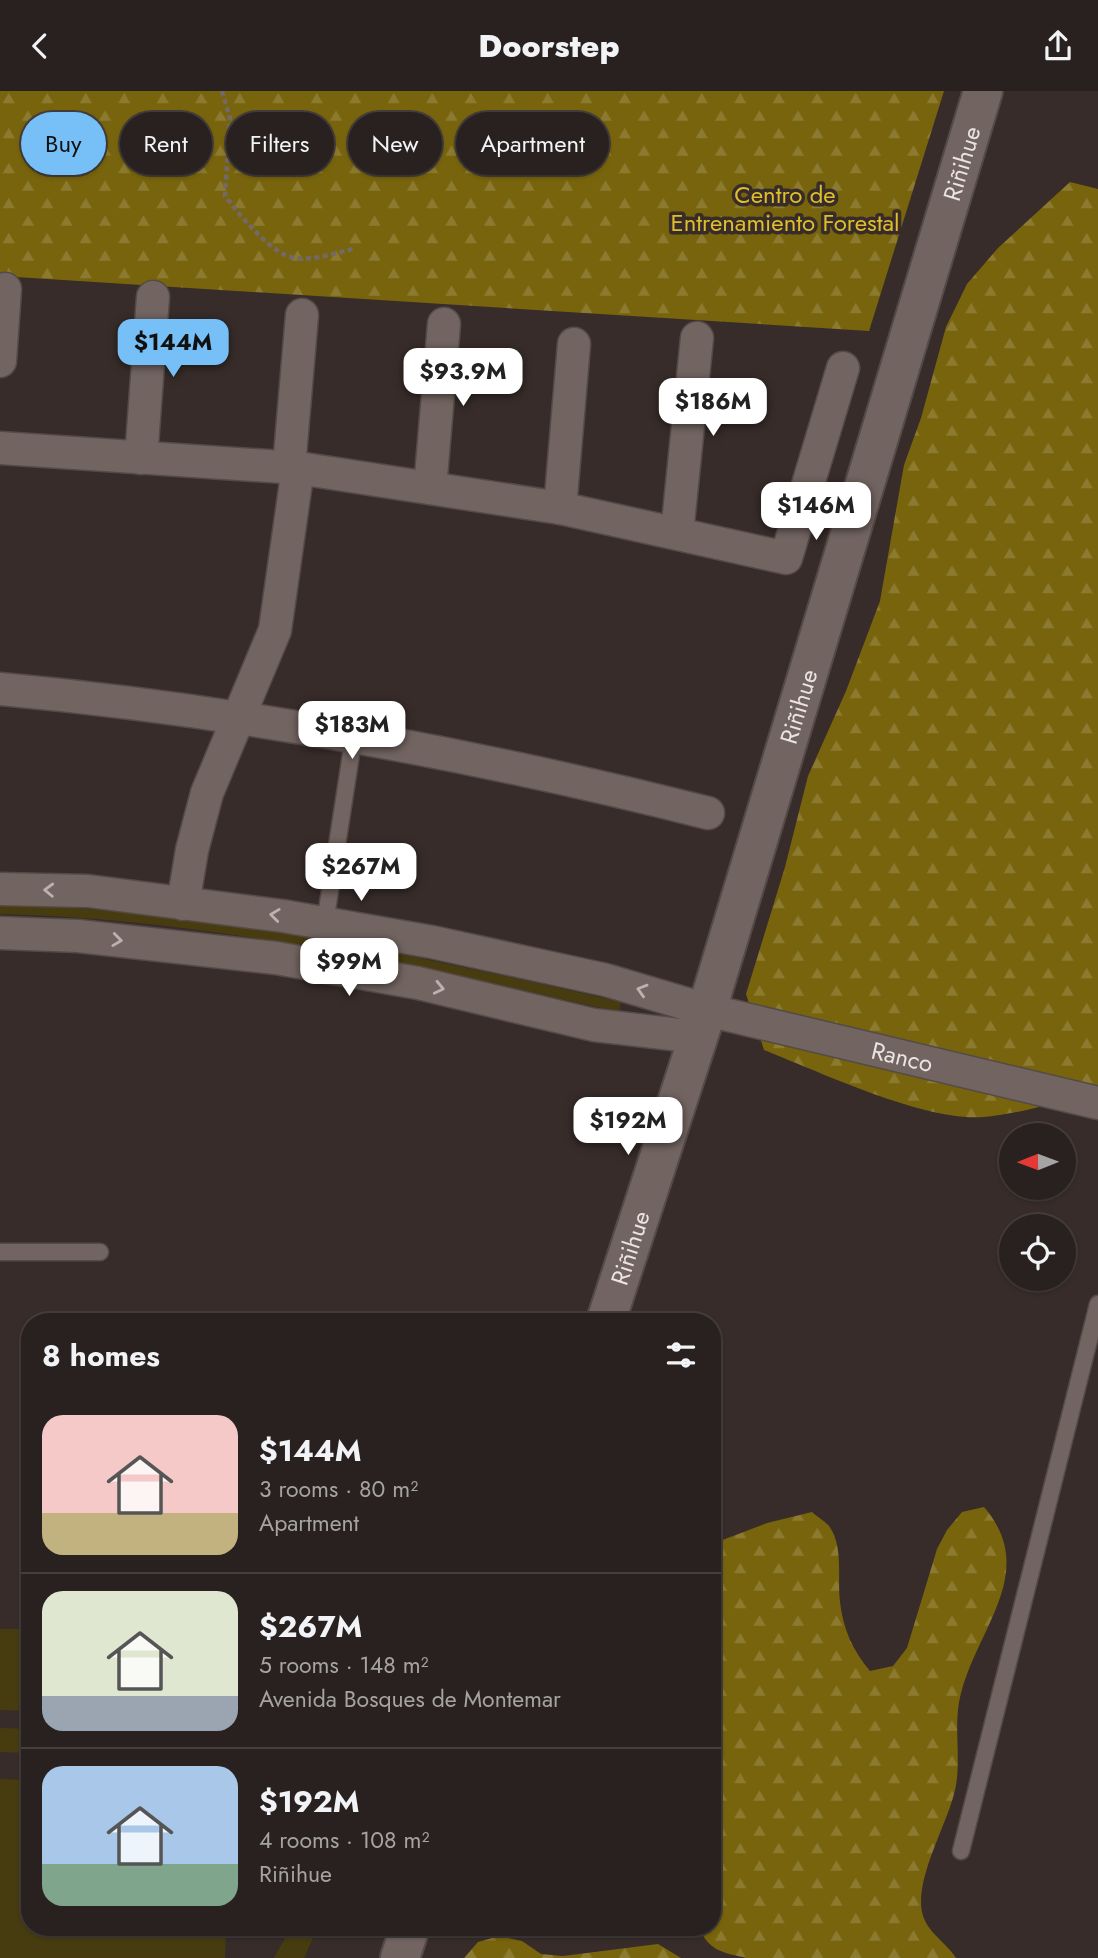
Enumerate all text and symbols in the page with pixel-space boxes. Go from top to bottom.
text: Doorstep [478,23,620,69]
icon: back [21,27,59,65]
icon: share [1039,27,1077,65]
chip: Buy [21,112,106,175]
chip: Rent [120,112,212,175]
chip: Filters [226,112,334,175]
chip: New [348,112,442,175]
chip: Apartment [456,112,609,175]
street label: Riñihue [934,122,989,205]
park label: Centro de Entrenamiento Forestal [670,177,900,240]
pin: $144M [124,320,222,379]
text: $144M [134,325,212,359]
pin: $93.9M [406,349,520,408]
text: $93.9M [420,354,506,388]
pin: $186M [664,379,762,438]
text: $186M [675,384,751,418]
pin: $146M [767,483,865,542]
text: $146M [777,488,855,522]
street label: Riñihue [770,665,826,748]
pin: $183M [303,701,401,761]
text: $183M [314,707,390,741]
pin: $267M [312,843,410,903]
text: $267M [321,849,401,883]
one-way arrow [43,882,54,898]
one-way arrow [269,907,281,922]
one-way arrow [111,933,123,948]
pin: $99M [308,939,390,998]
text: $99M [316,944,382,978]
one-way arrow [433,980,445,994]
one-way arrow [636,984,648,999]
street label: Ranco [868,1032,937,1081]
pin: $192M [579,1097,677,1157]
text: $192M [590,1103,666,1137]
north arrow [999,1123,1076,1201]
map controls [999,1123,1076,1291]
street label: Riñihue [601,1206,658,1289]
button: locate [999,1214,1076,1291]
text: 8 homes [42,1334,160,1377]
icon: filters [662,1336,700,1374]
text: $144M [259,1429,362,1472]
icon: home [98,1443,182,1527]
text: 3 rooms · 80 m² [259,1472,418,1506]
text: Apartment [259,1506,359,1540]
text: $267M [259,1605,362,1648]
icon: home [98,1619,182,1703]
text: 5 rooms · 148 m² [259,1648,429,1682]
text: Avenida Bosques de Montemar [259,1682,561,1716]
text: $192M [259,1780,359,1823]
icon: home [98,1794,182,1878]
text: 4 rooms · 108 m² [259,1823,429,1857]
text: Riñihue [259,1857,332,1891]

